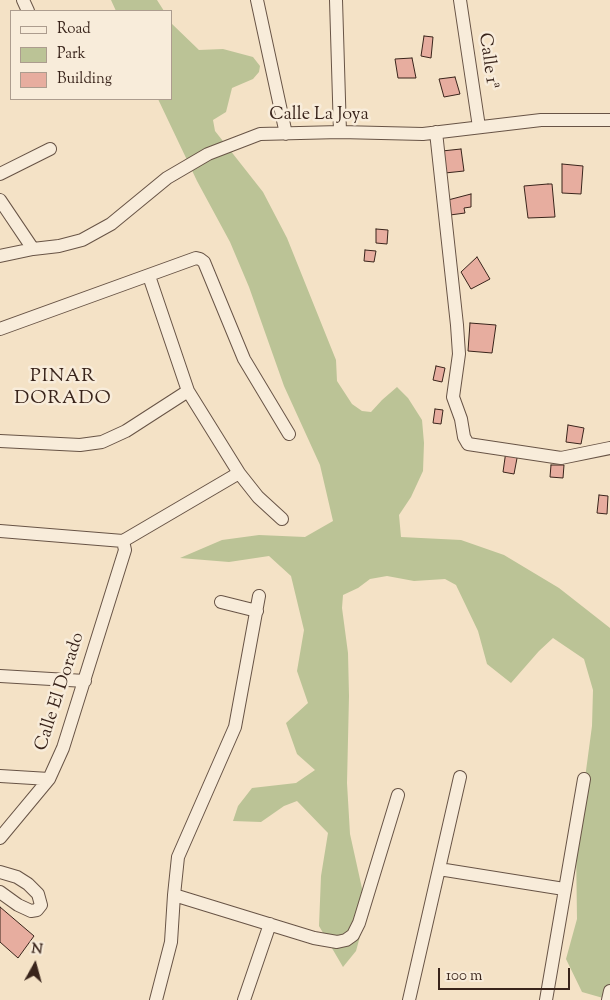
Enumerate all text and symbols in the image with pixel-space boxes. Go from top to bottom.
legend [10,10,172,100]
text: Road [57,19,91,40]
street label: Calle 1ª [472,32,502,90]
text: Park [57,44,86,65]
text: Building [57,69,112,90]
street label: Calle La Joya [269,105,369,127]
district label: PINAR DORADO [13,367,113,411]
street label: Calle El Dorado [32,630,90,754]
north arrow [10,940,60,990]
text: N [30,940,44,961]
scale bar [440,958,572,990]
text: 100 m [446,966,482,987]

